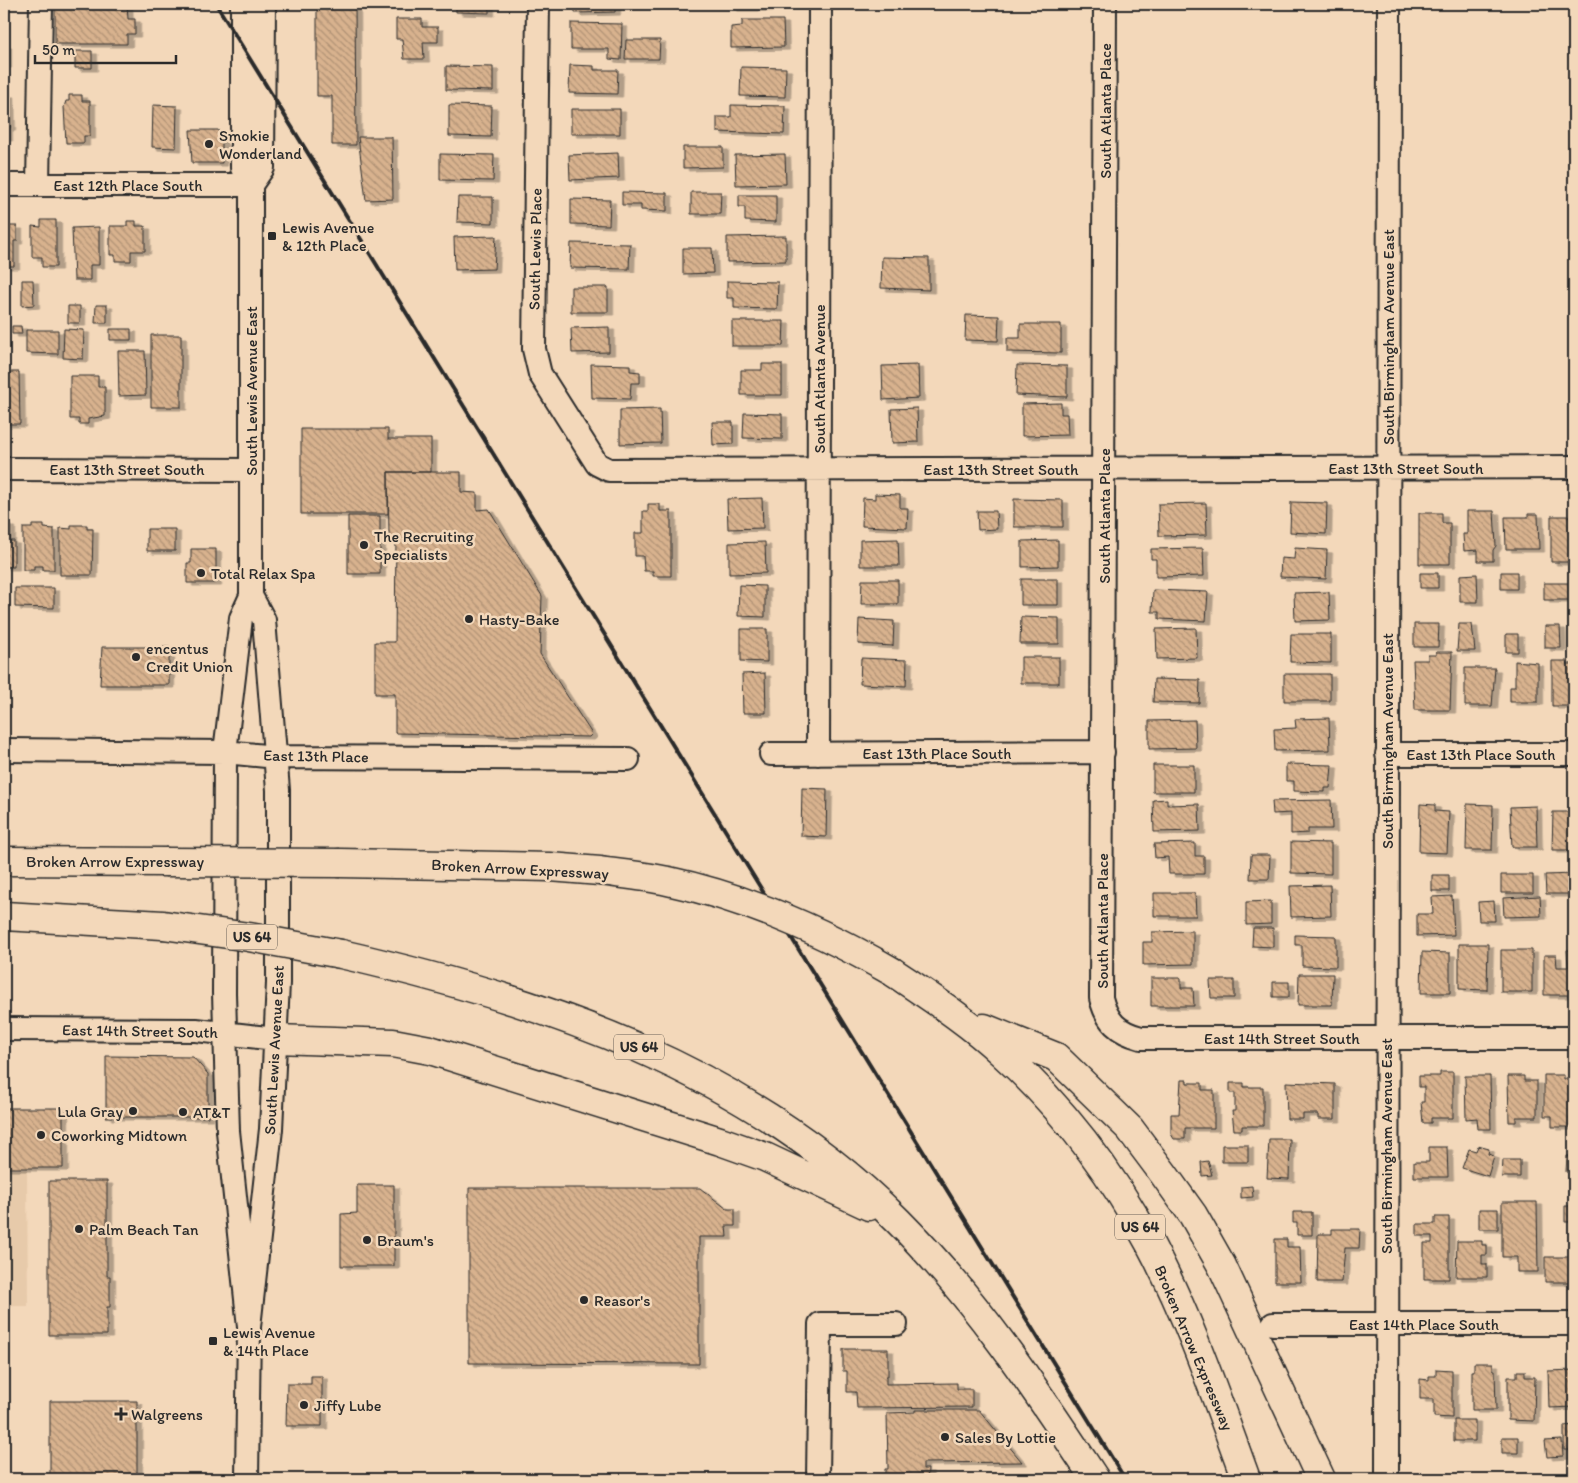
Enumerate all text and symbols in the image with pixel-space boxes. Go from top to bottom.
scale bar [35,32,176,64]
text: 50 m [42,41,75,59]
street label: South Atlanta Place [1096,43,1115,179]
place label: Smokie Wonderland [219,126,302,163]
marker: Smokie Wonderland [203,138,215,150]
street label: East 12th Place South [54,176,202,195]
street label: South Lewis Place [524,187,546,310]
place label: Lewis Avenue & 12th Place [282,218,374,255]
street label: South Birmingham Avenue East [1379,229,1398,445]
marker: Lewis Avenue & 12th Place [266,230,278,242]
street label: South Atlanta Avenue [810,305,829,453]
street label: South Lewis Avenue East [242,306,261,476]
street label: South Atlanta Place [1095,448,1114,584]
street label: East 13th Street South [1329,459,1484,478]
street label: East 13th Street South [50,460,205,479]
street label: East 13th Street South [924,460,1079,479]
place label: The Recruiting Specialists [374,527,475,564]
marker: The Recruiting Specialists [358,539,370,551]
place label: Total Relax Spa [211,564,315,583]
marker: Total Relax Spa [195,567,207,579]
place label: Hasty-Bake [479,610,560,629]
marker: Hasty-Bake [463,613,475,625]
street label: South Birmingham Avenue East [1378,633,1397,849]
place label: encentus Credit Union [146,639,233,676]
marker: encentus Credit Union [130,651,142,663]
street label: East 13th Place South [862,744,1012,763]
street label: East 13th Place South [1406,745,1556,764]
street label: East 13th Place [263,746,369,766]
street label: Broken Arrow Expressway [26,852,204,871]
street label: South Atlanta Place [1093,853,1112,989]
street label: Broken Arrow Expressway [431,855,610,883]
road number: US 64 [227,924,277,950]
street label: South Lewis Avenue East [260,965,288,1135]
street label: East 14th Street South [62,1020,219,1042]
street label: East 14th Street South [1204,1029,1360,1048]
road number: US 64 [614,1034,664,1060]
street label: South Birmingham Avenue East [1377,1038,1396,1254]
place label: Lula Gray [57,1102,123,1121]
place label: AT&T [193,1103,231,1122]
marker: Lula Gray [127,1105,139,1117]
marker: AT&T [177,1106,189,1118]
place label: Coworking Midtown [51,1126,187,1145]
marker: Coworking Midtown [35,1129,47,1141]
road number: US 64 [1115,1214,1165,1240]
place label: Palm Beach Tan [89,1220,199,1239]
marker: Palm Beach Tan [73,1223,85,1235]
place label: Braum's [377,1231,434,1250]
marker: Braum's [361,1234,373,1246]
street label: Broken Arrow Expressway [1151,1262,1238,1434]
place label: Reasor's [594,1291,651,1310]
marker: Reasor's [578,1294,590,1306]
street label: East 14th Place South [1349,1315,1499,1334]
place label: Lewis Avenue & 14th Place [223,1323,315,1360]
marker: Lewis Avenue & 14th Place [207,1335,219,1347]
place label: Jiffy Lube [314,1396,382,1415]
marker: Jiffy Lube [298,1399,310,1411]
place label: Walgreens [131,1405,203,1424]
marker: Walgreens [115,1408,127,1420]
place label: Sales By Lottie [955,1428,1056,1447]
marker: Sales By Lottie [939,1431,951,1443]

